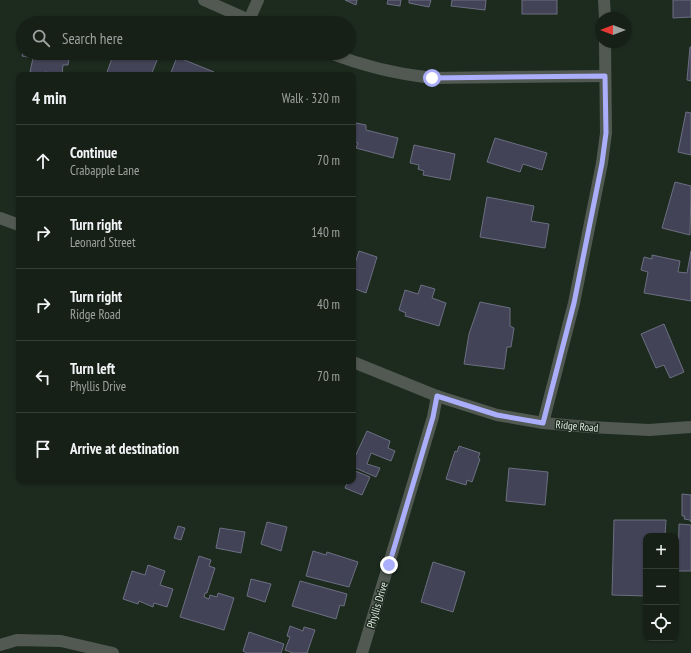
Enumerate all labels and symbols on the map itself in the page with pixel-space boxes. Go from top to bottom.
north arrow [595,12,631,48]
route start [423,69,441,87]
street label: Ridge Road [555,417,599,435]
route end [380,556,398,574]
street label: Phyllis Drive [363,580,391,630]

